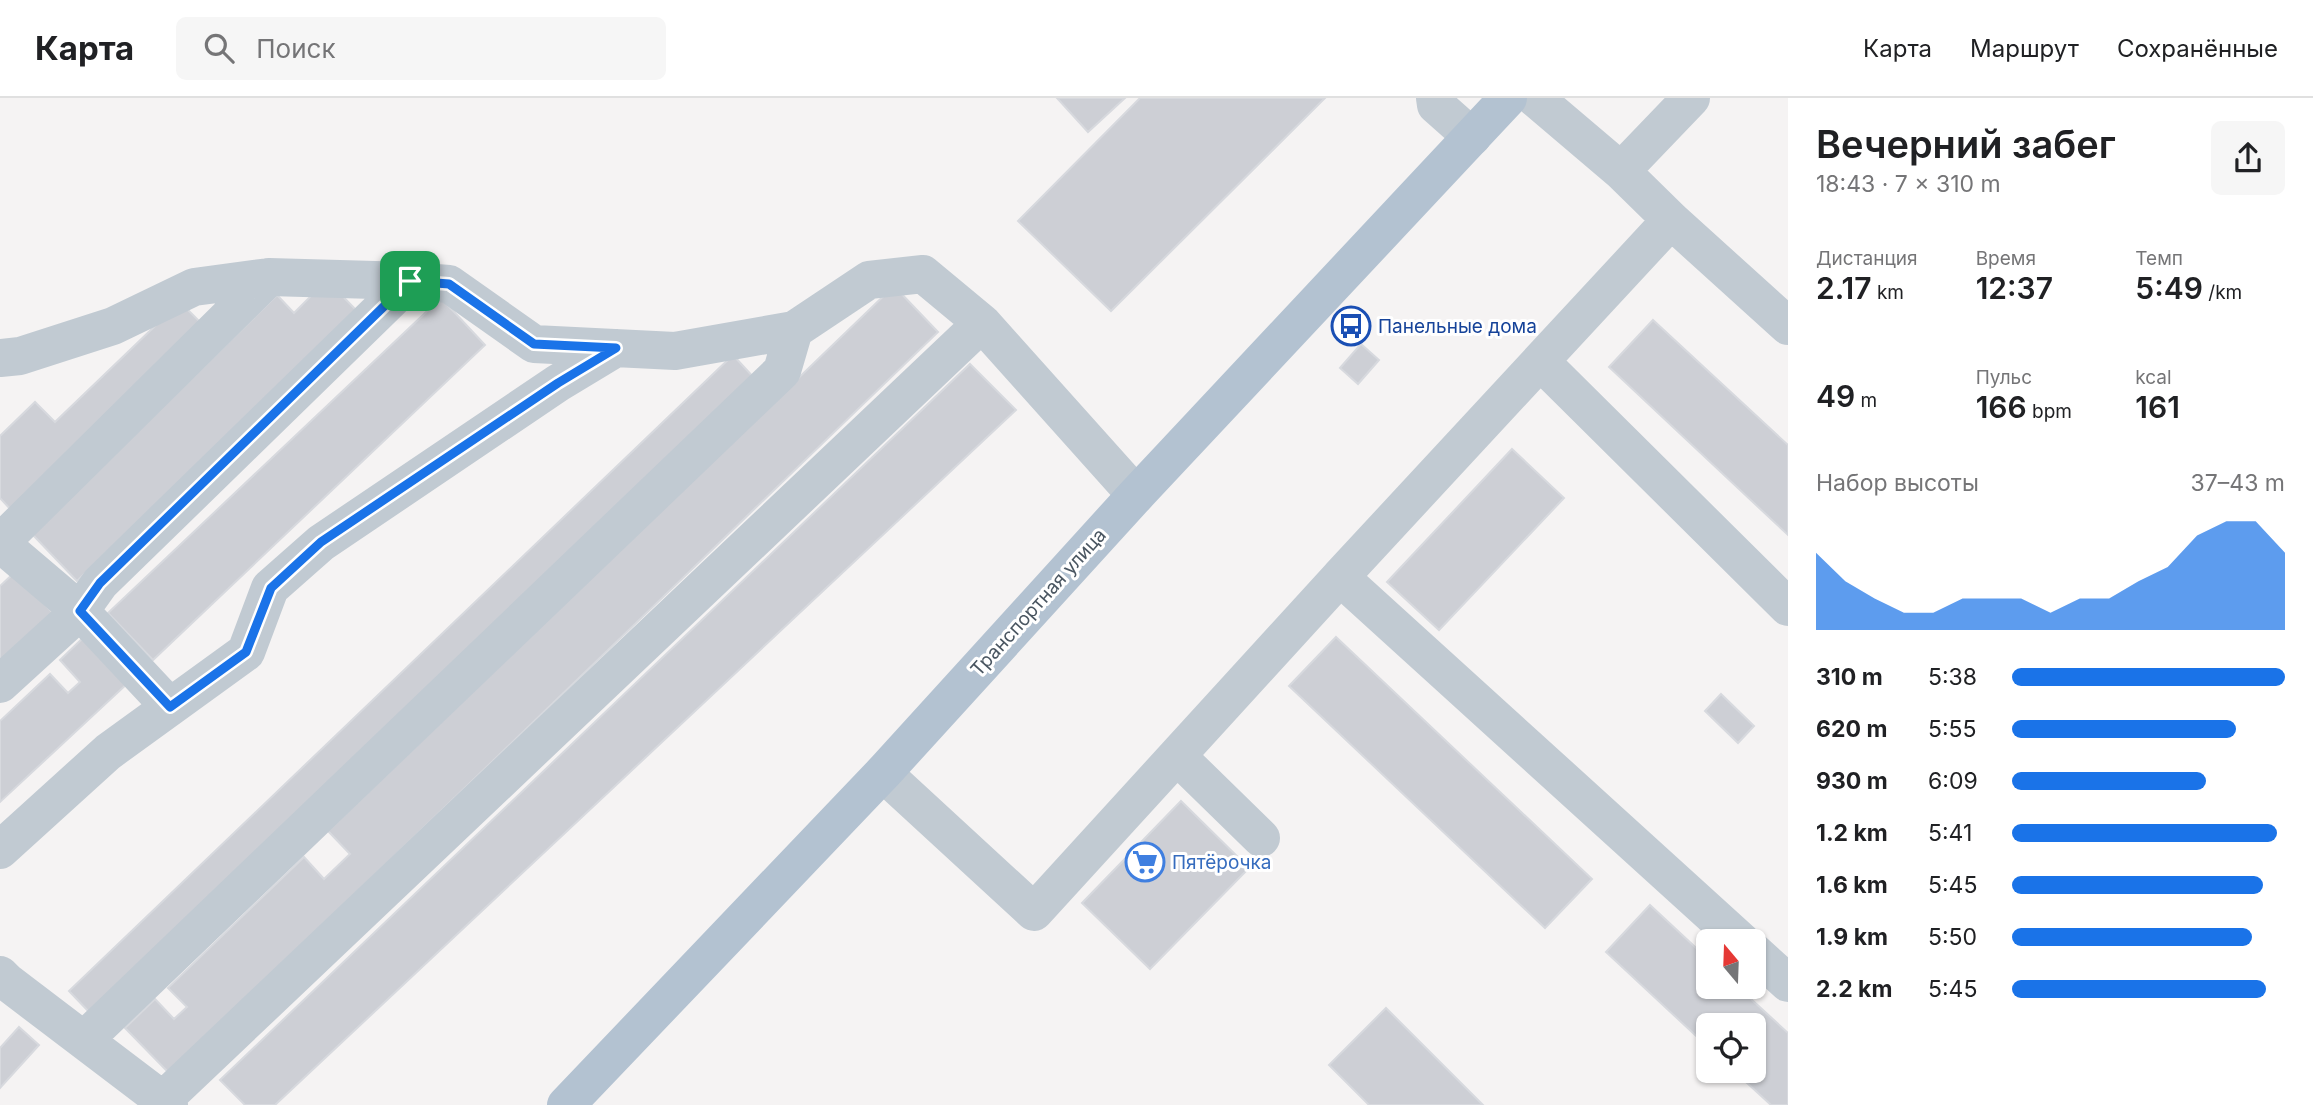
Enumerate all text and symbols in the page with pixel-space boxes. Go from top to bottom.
search box [176,17,666,80]
text: Карта [35,28,134,68]
icon: search [200,29,238,67]
text: Поиск [256,33,335,64]
text: Карта [1863,34,1932,63]
text: Маршрут [1970,34,2079,63]
text: Сохранённые [2117,34,2278,63]
text: Вечерний забег [1816,121,2116,167]
button: share [2211,121,2285,195]
text: 18:43 · 7 × 310 m [1816,170,2001,198]
text: Дистанция [1816,247,1918,270]
text: Время [1976,247,2036,270]
text: Темп [2135,247,2183,270]
pin [380,251,440,311]
icon: arrive [391,262,429,300]
text: 2.17 [1816,270,1872,306]
text: 12:37 [1976,270,2053,306]
text: 5:49 [2135,270,2203,306]
text: km [1872,281,1904,304]
text: /km [2203,281,2242,304]
bus stop icon: Панельные дома [1330,305,1372,347]
place label: Панельные дома [1378,315,1537,338]
text: Пульс [1976,366,2032,389]
text: kcal [2135,366,2172,389]
text: 49 [1816,378,1855,414]
text: m [1855,389,1877,412]
text: 166 [1976,389,2027,425]
text: 161 [2135,389,2180,425]
text: bpm [2027,400,2072,423]
text: Набор высоты [1816,469,1979,497]
text: 37–43 m [2191,469,2285,497]
street label: Транспортная улица [966,524,1111,681]
text: 310 m [1816,663,1883,691]
text: 5:38 [1928,663,1977,691]
text: 620 m [1816,715,1887,743]
text: 5:55 [1928,715,1977,743]
text: 930 m [1816,767,1888,795]
text: 6:09 [1928,767,1978,795]
text: 1.2 km [1816,819,1888,847]
text: 5:41 [1928,819,1972,847]
supermarket icon: Пятёрочка [1124,841,1166,883]
place label: Пятёрочка [1172,851,1271,874]
text: 1.6 km [1816,871,1888,899]
text: 5:45 [1928,871,1977,899]
text: 1.9 km [1816,923,1888,951]
text: 5:50 [1928,923,1977,951]
north arrow [1696,929,1766,999]
map controls [1696,929,1766,1083]
text: 2.2 km [1816,975,1892,1003]
text: 5:45 [1928,975,1977,1003]
button: locate [1696,1013,1766,1083]

